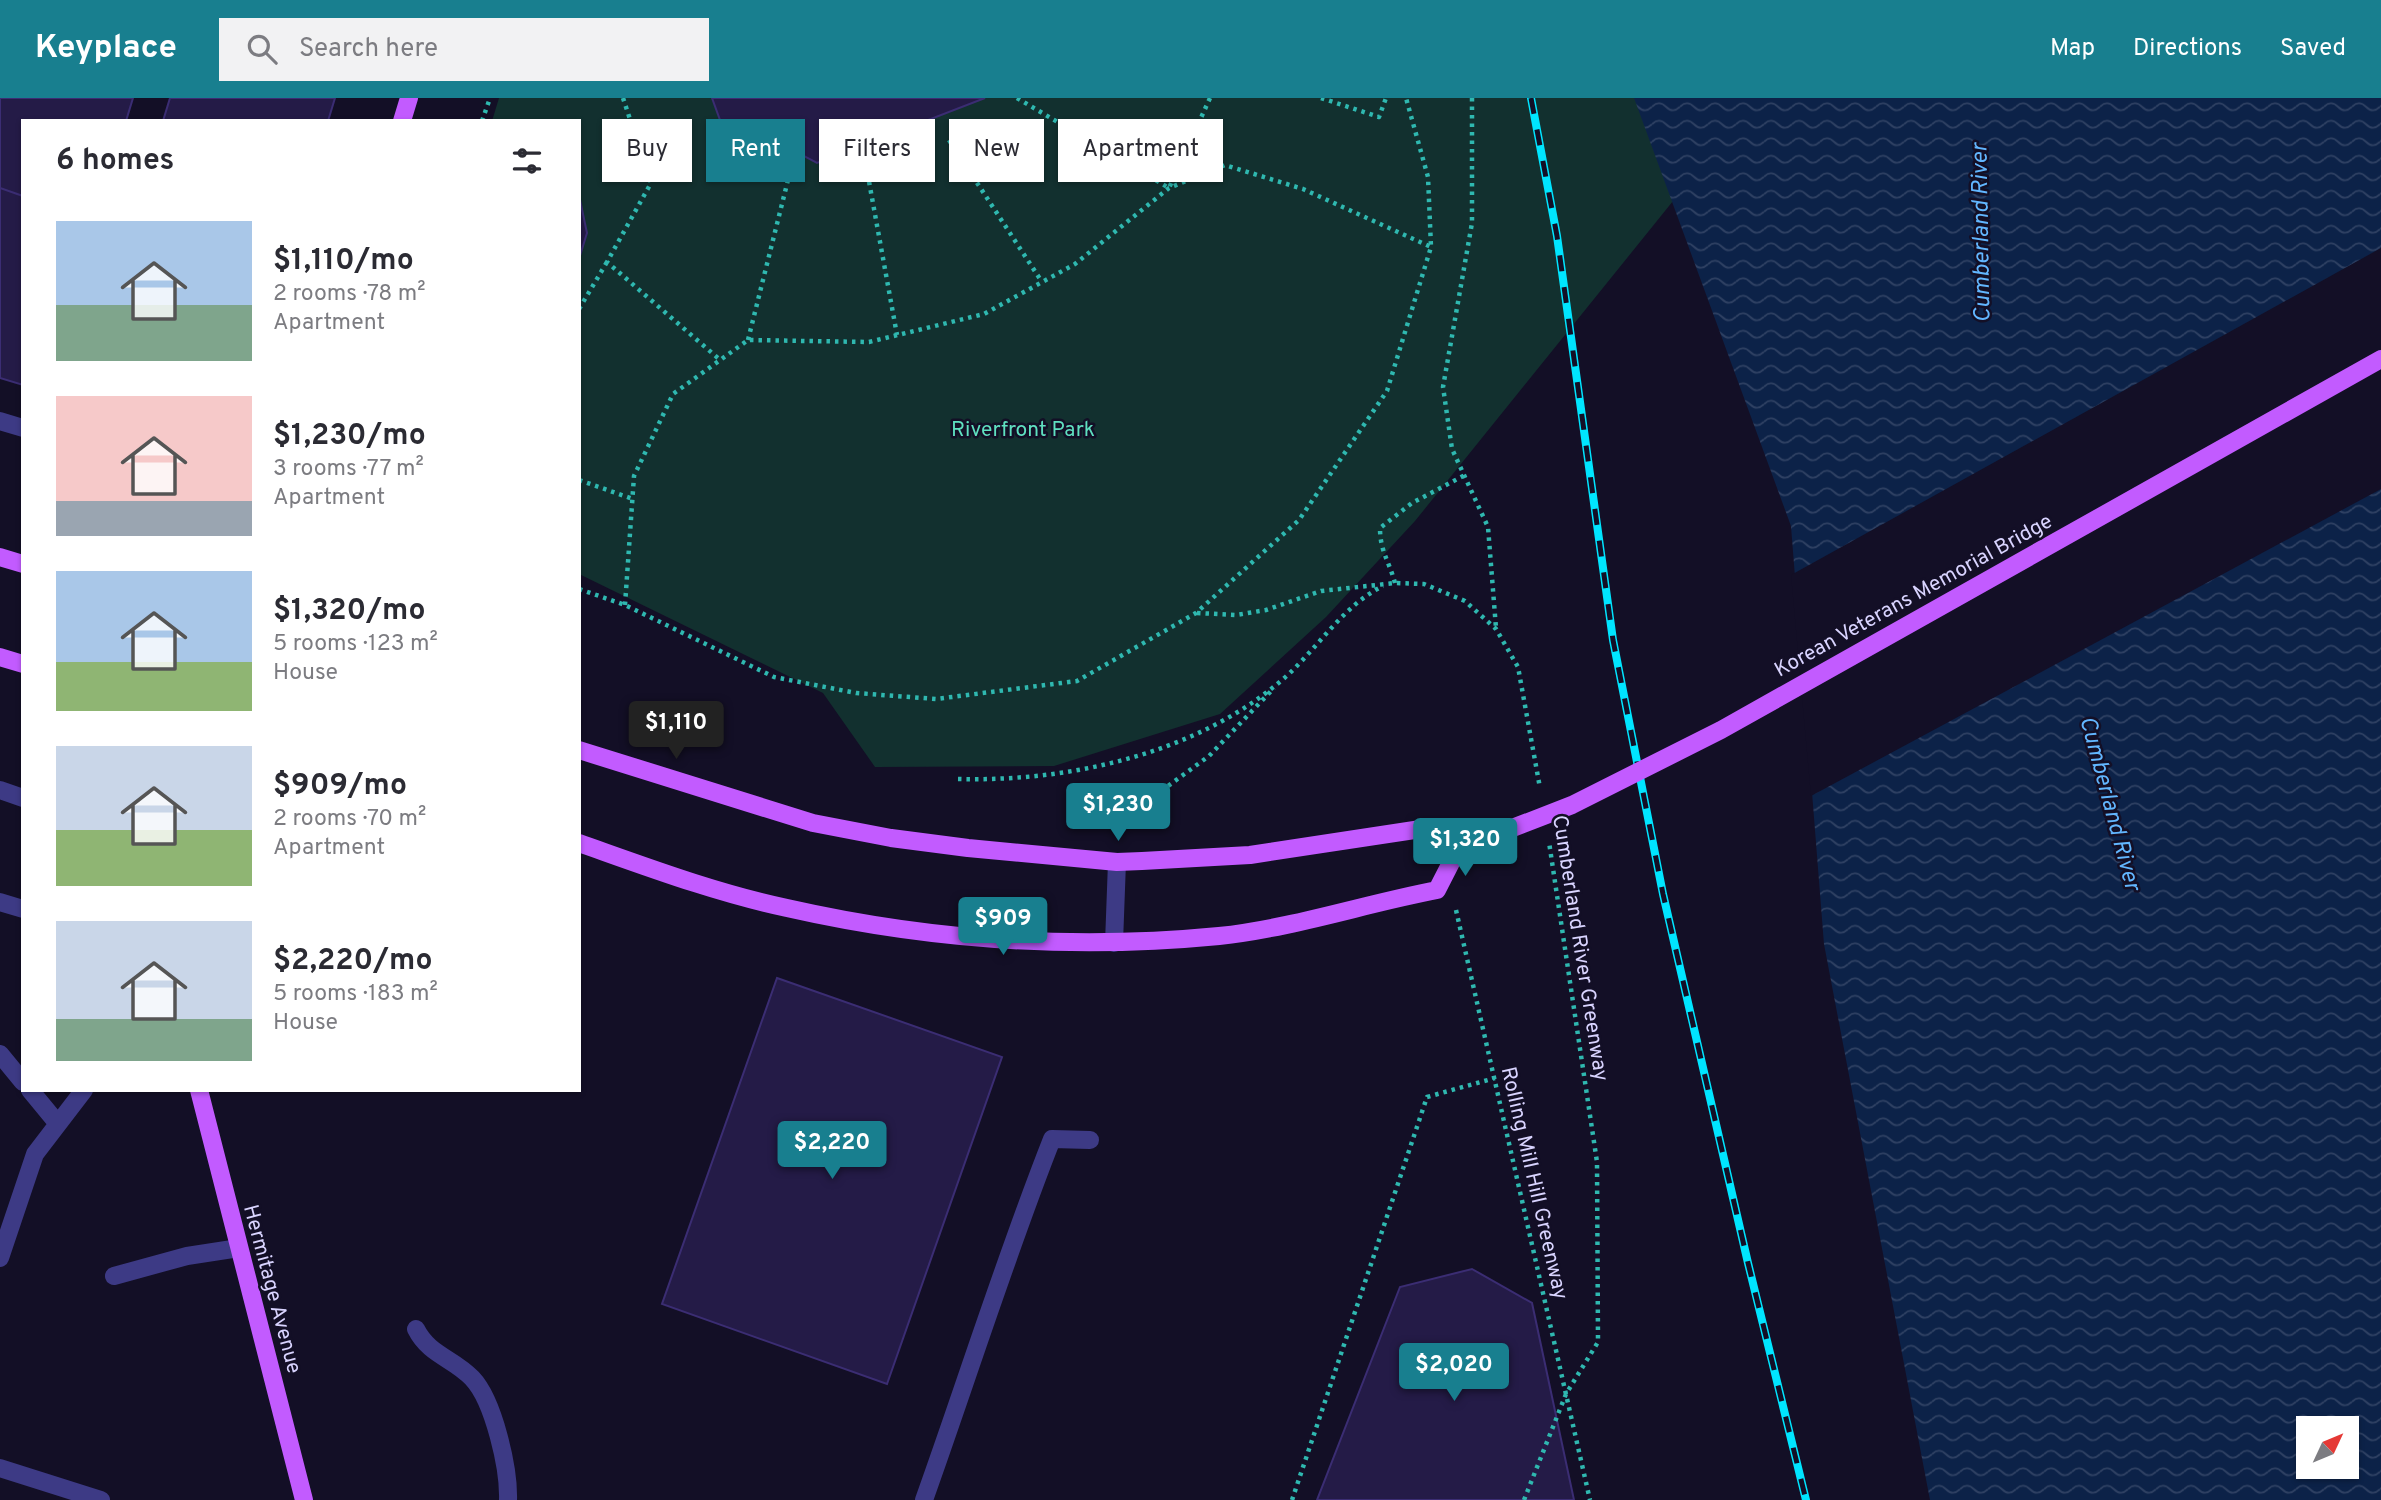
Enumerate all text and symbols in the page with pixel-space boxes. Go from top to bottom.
search box [219,18,709,81]
text: Keyplace [35,28,177,70]
icon: search [243,30,281,68]
text: Search here [299,33,438,66]
text: Map [2050,34,2095,64]
text: Directions [2133,34,2242,64]
text: Saved [2280,34,2346,64]
chip: Buy [602,119,692,182]
chip: Rent [706,119,805,182]
chip: Filters [819,119,935,182]
chip: New [949,119,1044,182]
chip: Apartment [1058,119,1223,182]
water label: Cumberland River [1966,141,1999,323]
icon: filters [508,142,546,180]
text: 6 homes [56,143,174,180]
text: $1,110/mo [273,243,414,280]
icon: home [112,249,196,333]
text: 2 rooms · 78 m² [273,280,426,309]
text: Apartment [273,309,385,338]
park label: Riverfront Park [951,417,1095,444]
text: $1,230/mo [273,418,426,455]
icon: home [112,424,196,508]
text: 3 rooms · 77 m² [273,455,424,484]
text: Apartment [273,484,385,513]
street label: Korean Veterans Memorial Bridge [1770,508,2057,684]
text: $1,320/mo [273,593,426,630]
icon: home [112,599,196,683]
text: 5 rooms · 123 m² [273,630,438,659]
text: House [273,659,338,688]
pin: $1,110 [619,702,733,761]
text: $1,110 [645,709,707,738]
water label: Cumberland River [2071,713,2146,896]
text: $909/mo [273,768,407,805]
icon: home [112,774,196,858]
pin: $1,230 [1061,784,1175,843]
text: $1,230 [1082,791,1154,820]
text: 2 rooms · 70 m² [273,805,426,834]
street label: Cumberland River Greenway [1545,813,1614,1083]
pin: $1,320 [1408,818,1522,878]
text: $1,320 [1429,826,1501,855]
text: Apartment [273,834,385,863]
pin: $909 [962,898,1044,957]
text: $909 [974,905,1032,934]
text: $2,220/mo [273,943,433,980]
icon: home [112,949,196,1033]
text: 5 rooms · 183 m² [273,980,438,1009]
text: House [273,1009,338,1038]
street label: Rolling Mill Hill Greenway [1494,1064,1573,1302]
pin: $2,220 [775,1122,889,1181]
text: $2,220 [794,1129,870,1158]
street label: Hermitage Avenue [236,1202,307,1377]
pin: $2,020 [1397,1344,1511,1403]
text: $2,020 [1415,1351,1493,1380]
north arrow [2296,1416,2359,1479]
map controls [2296,1416,2359,1479]

